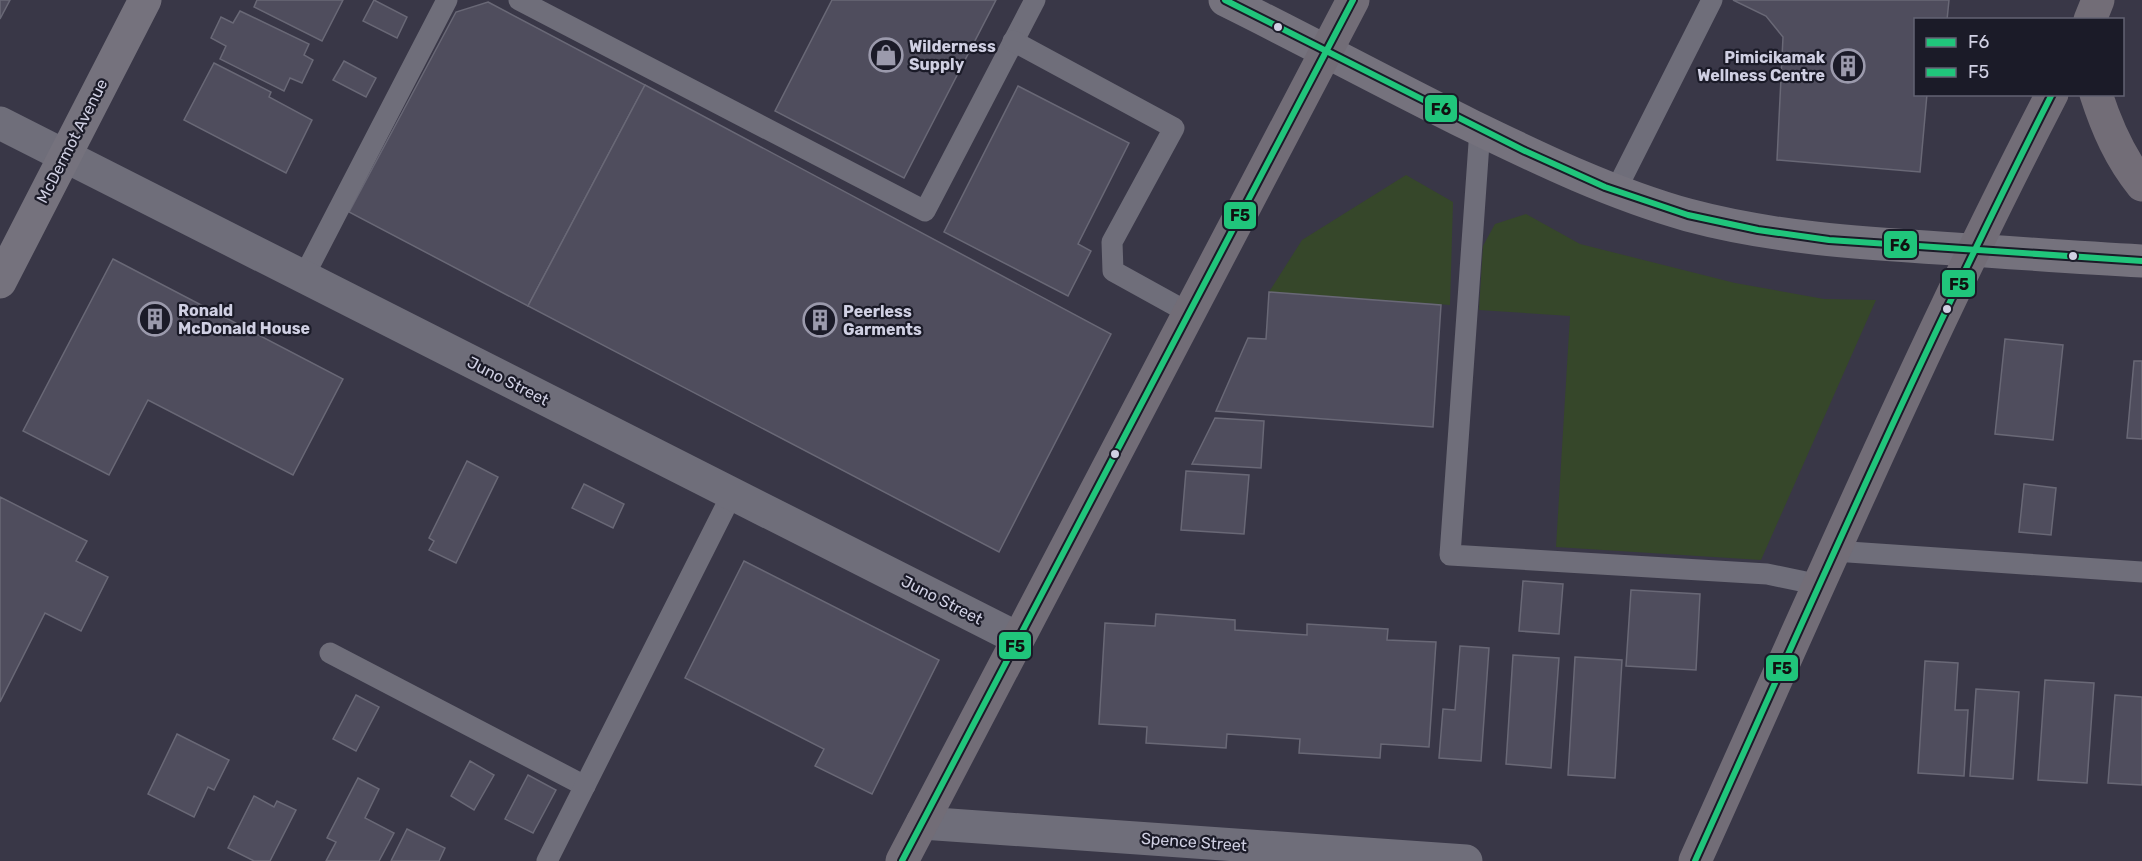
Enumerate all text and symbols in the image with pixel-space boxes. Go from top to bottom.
legend [1914,18,2124,96]
unlabelled marker [1272,21,1284,33]
text: F6 [1968,31,1990,53]
shop icon: Wilderness Supply [868,37,904,73]
place label: Wilderness Supply [909,37,996,74]
place label: Pimicikamak Wellness Centre [1697,48,1826,85]
building icon: Pimicikamak Wellness Centre [1830,48,1866,84]
text: F5 [1968,61,1989,83]
street label: McDermot Avenue [32,76,112,206]
line badge: F6 [1424,94,1458,123]
text: F6 [1431,100,1451,119]
line badge: F5 [1223,201,1257,230]
text: F5 [1230,206,1250,225]
line badge: F6 [1883,230,1918,259]
text: F6 [1890,236,1910,255]
unlabelled marker [2067,250,2079,262]
line badge: F5 [1941,269,1976,298]
text: F5 [1949,275,1969,294]
building icon: Ronald McDonald House [137,301,173,337]
place label: Ronald McDonald House [178,301,310,338]
building icon: Peerless Garments [802,302,838,338]
place label: Peerless Garments [843,302,922,339]
unlabelled marker [1941,303,1953,315]
street label: Juno Street [464,352,552,410]
unlabelled marker [1109,448,1121,460]
street label: Juno Street [898,571,986,629]
line badge: F5 [998,631,1032,660]
text: F5 [1005,637,1025,656]
line badge: F5 [1765,654,1799,682]
text: F5 [1772,659,1792,678]
street label: Spence Street [1140,829,1248,855]

